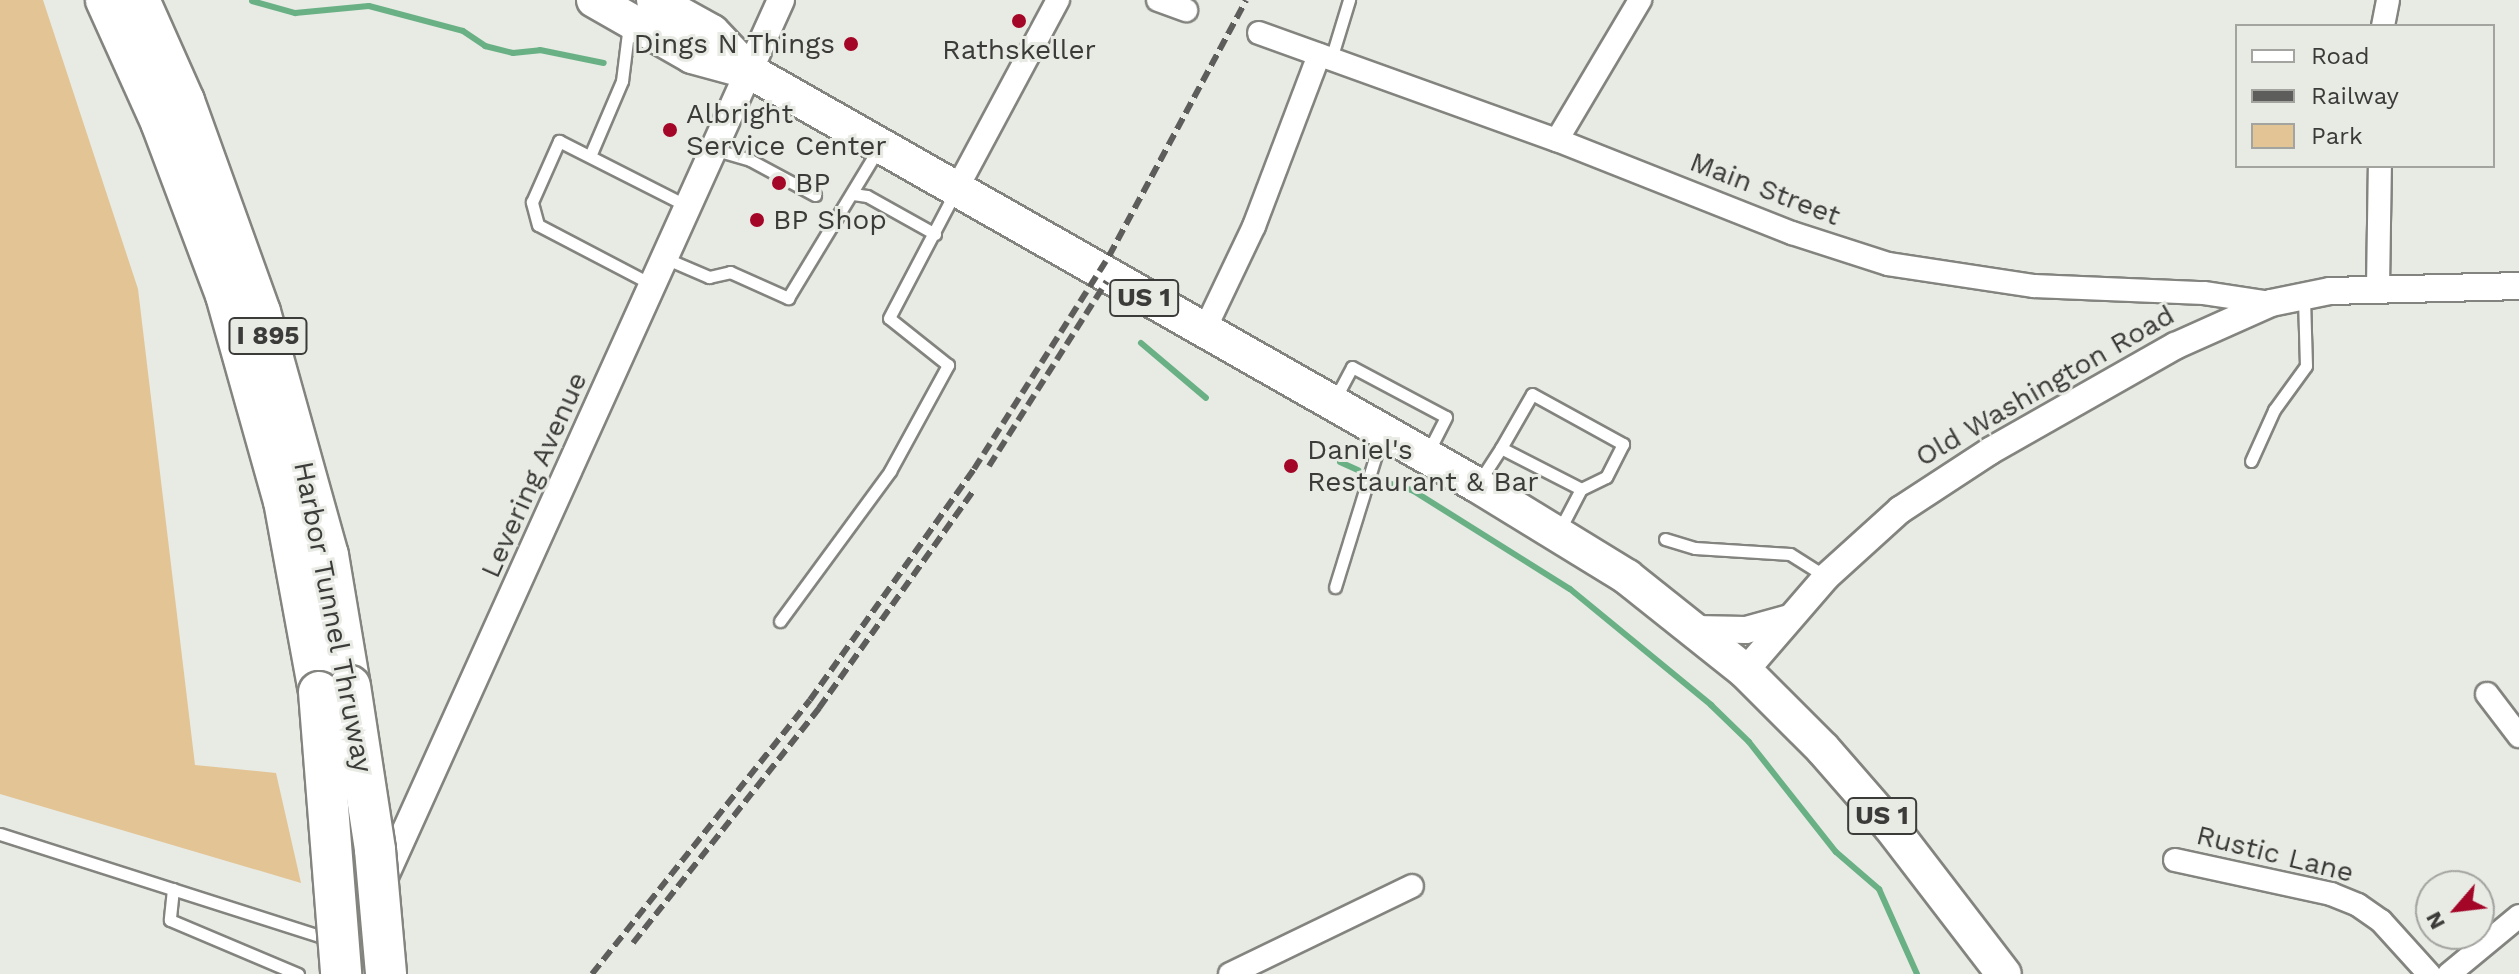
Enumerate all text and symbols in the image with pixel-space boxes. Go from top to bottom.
marker: Rathskeller [1010,12,1028,30]
legend [2235,24,2495,168]
place label: Dings N Things [633,27,835,61]
place label: Rathskeller [942,33,1096,67]
marker: Dings N Things [842,35,860,53]
text: Road [2311,42,2370,70]
text: Railway [2311,82,2399,110]
place label: Albright Service Center [686,97,887,163]
marker: Albright Service Center [661,121,679,139]
text: Park [2311,122,2363,150]
street label: Main Street [1685,145,1845,233]
place label: BP [795,166,830,200]
marker: BP [770,174,788,192]
place label: BP Shop [773,203,888,237]
marker: BP Shop [748,211,766,229]
road number: US 1 [1108,276,1180,320]
street label: Old Washington Road [1909,298,2181,474]
road number: I 895 [228,314,308,358]
street label: Levering Avenue [473,367,595,583]
place label: Daniel's Restaurant & Bar [1307,433,1539,499]
street label: Harbor Tunnel Thruway [286,457,380,777]
marker: Daniel's Restaurant & Bar [1282,457,1300,475]
road number: US 1 [1846,794,1918,838]
street label: Rustic Lane [2193,818,2357,890]
north arrow [2415,870,2495,950]
text: N [2420,907,2450,934]

